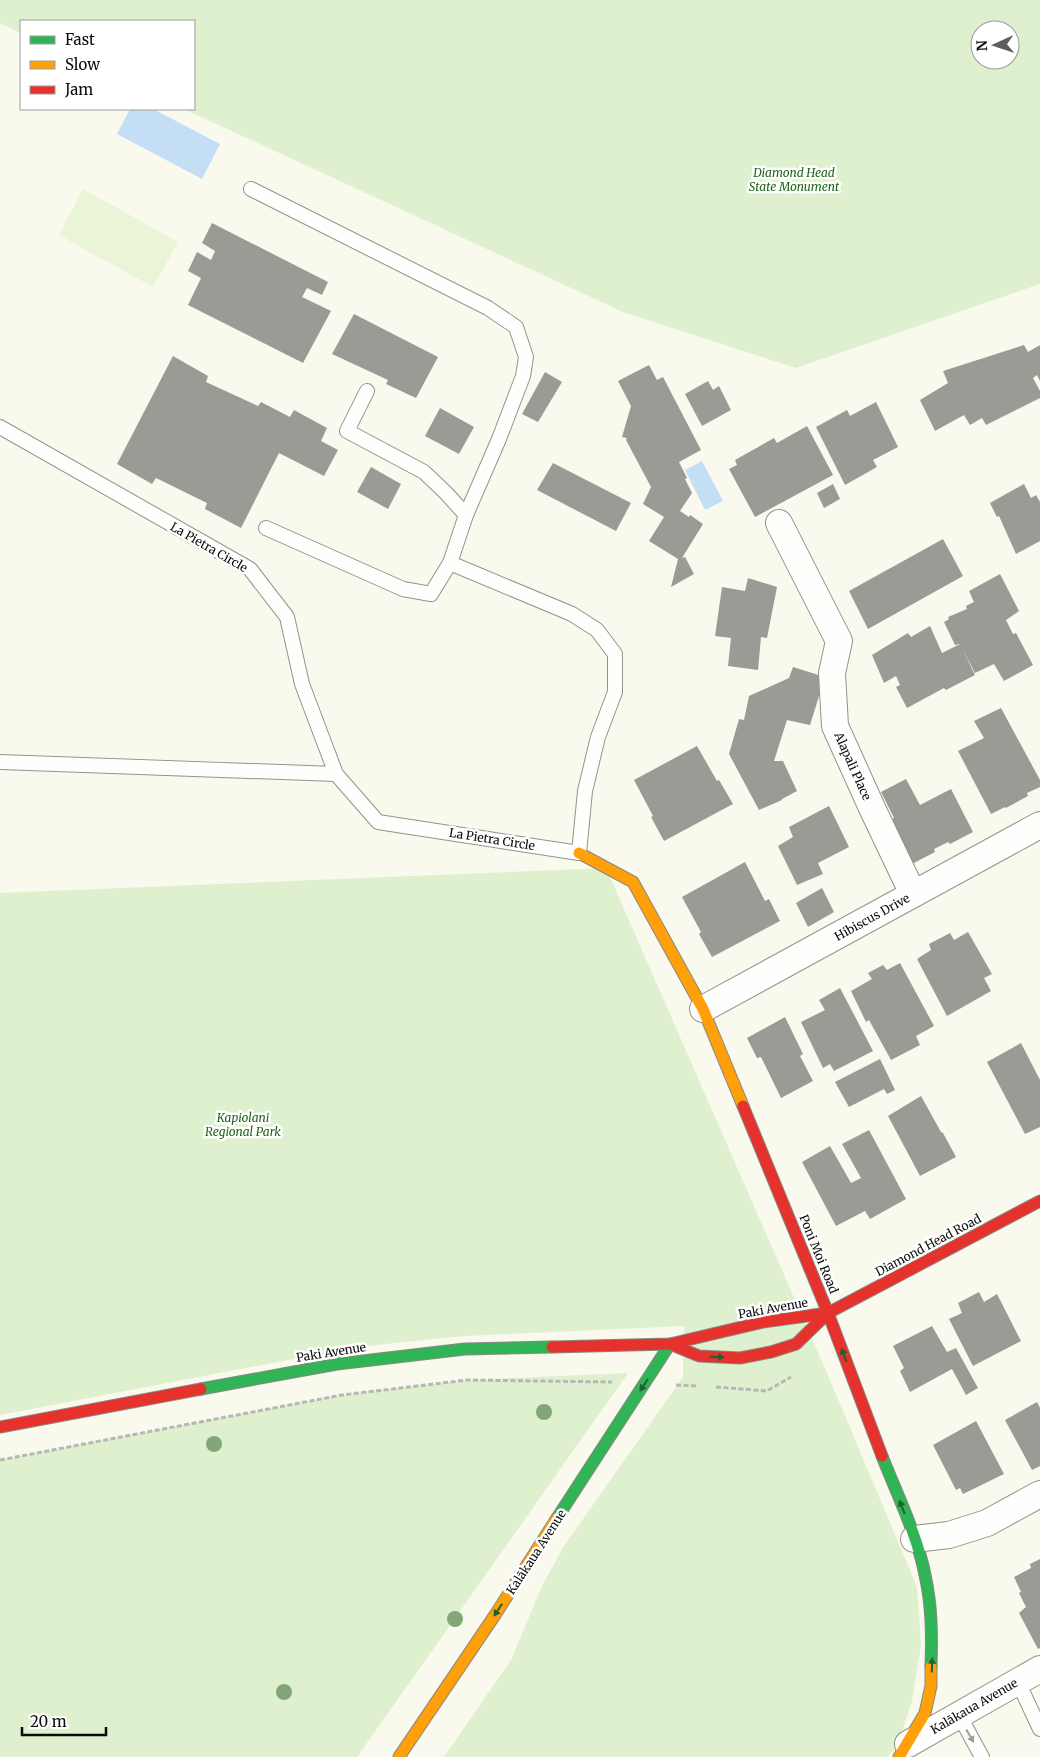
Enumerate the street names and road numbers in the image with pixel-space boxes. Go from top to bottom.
street label: La Pietra Circle [168,519,250,575]
street label: Alapali Place [831,729,875,802]
street label: La Pietra Circle [448,825,536,853]
street label: Hibiscus Drive [832,890,912,944]
street label: Diamond Head Road [873,1211,983,1279]
street label: Poni Moi Road [796,1212,842,1296]
street label: Paki Avenue [737,1294,809,1322]
street label: Paki Avenue [295,1339,367,1365]
street label: Kalākaua Avenue [503,1507,569,1597]
street label: Kalākaua Avenue [928,1675,1020,1737]

